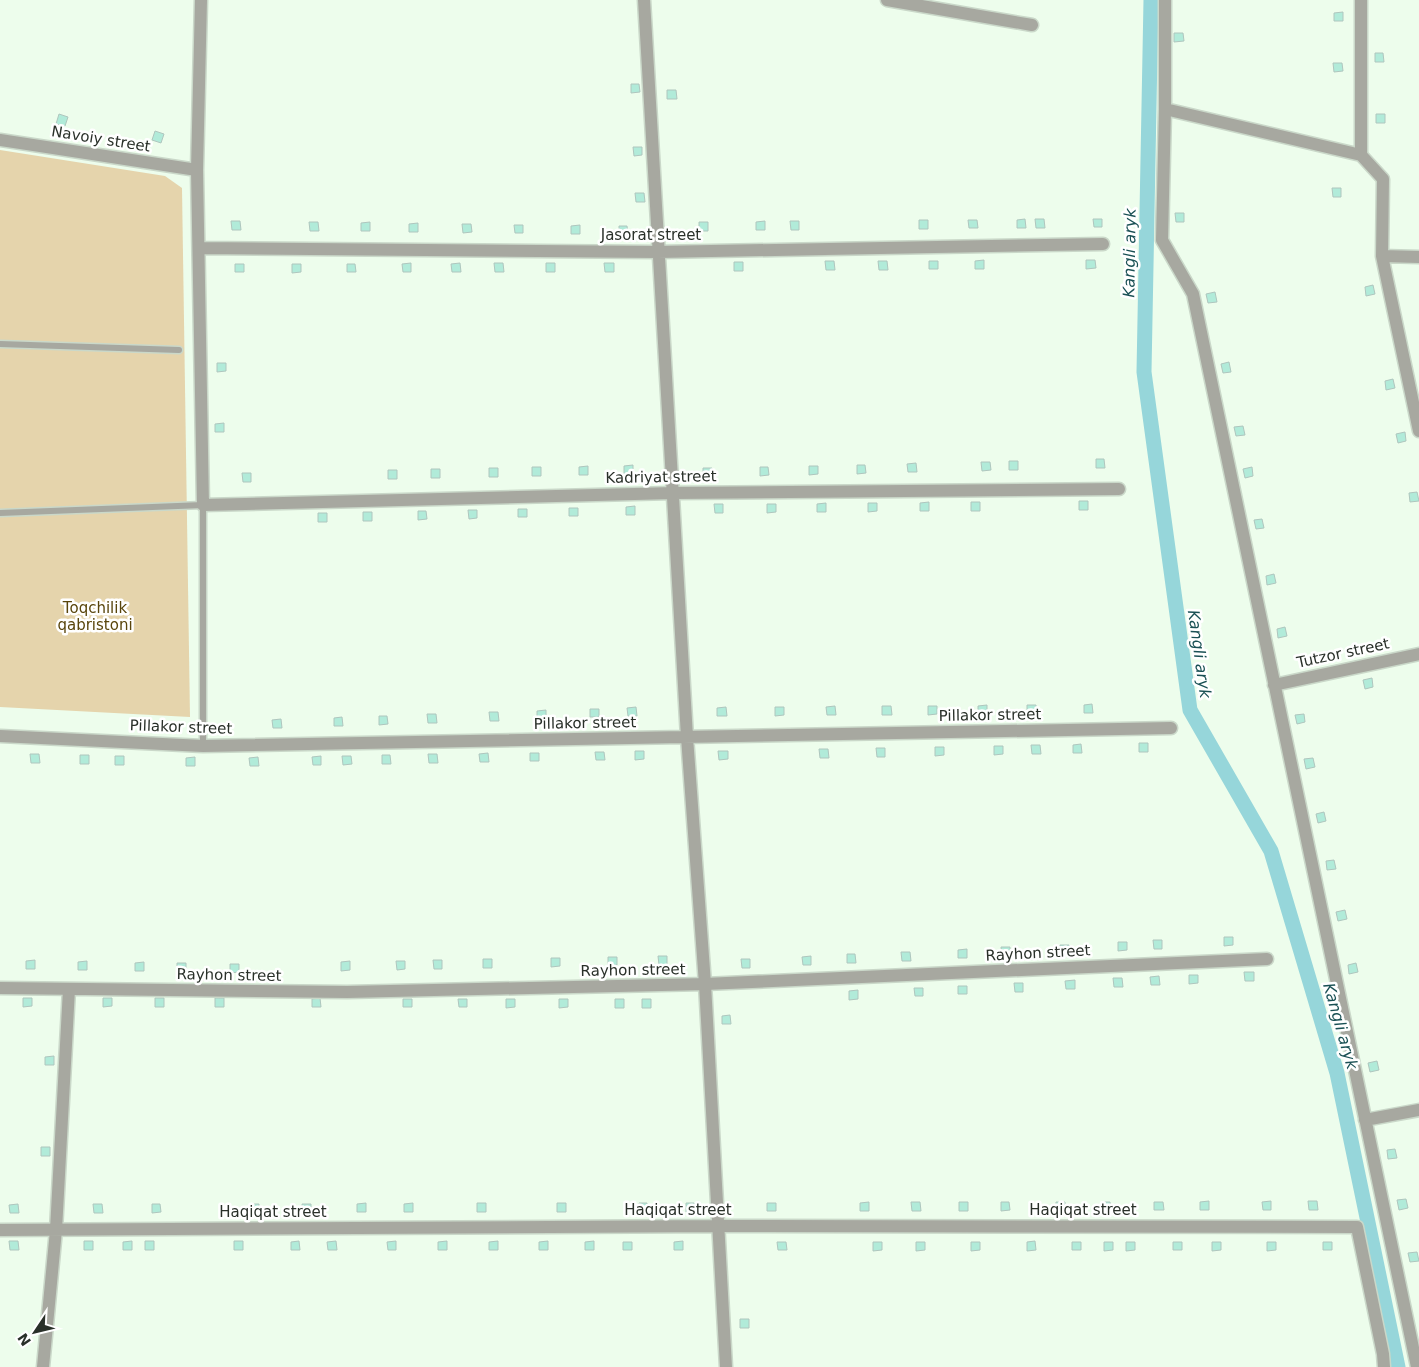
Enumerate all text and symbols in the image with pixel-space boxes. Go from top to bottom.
street label: Navoiy street [50,122,152,156]
water label: Kangli aryk [1119,208,1140,298]
street label: Jasorat street [600,226,701,244]
street label: Kadriyat street [605,467,717,487]
park label: Toqchilik qabristoni [57,599,133,634]
water label: Kangli aryk [1184,609,1215,700]
street label: Tutzor street [1294,634,1391,672]
street label: Pillakor street [939,705,1042,725]
street label: Pillakor street [534,713,637,733]
street label: Pillakor street [129,716,233,738]
street label: Rayhon street [985,941,1091,965]
street label: Rayhon street [580,960,686,980]
street label: Rayhon street [176,965,282,985]
water label: Kangli aryk [1319,981,1362,1072]
street label: Haqiqat street [624,1201,732,1219]
street label: Haqiqat street [1029,1201,1137,1219]
street label: Haqiqat street [219,1203,327,1221]
north arrow [10,1307,60,1357]
text: N [14,1330,34,1349]

